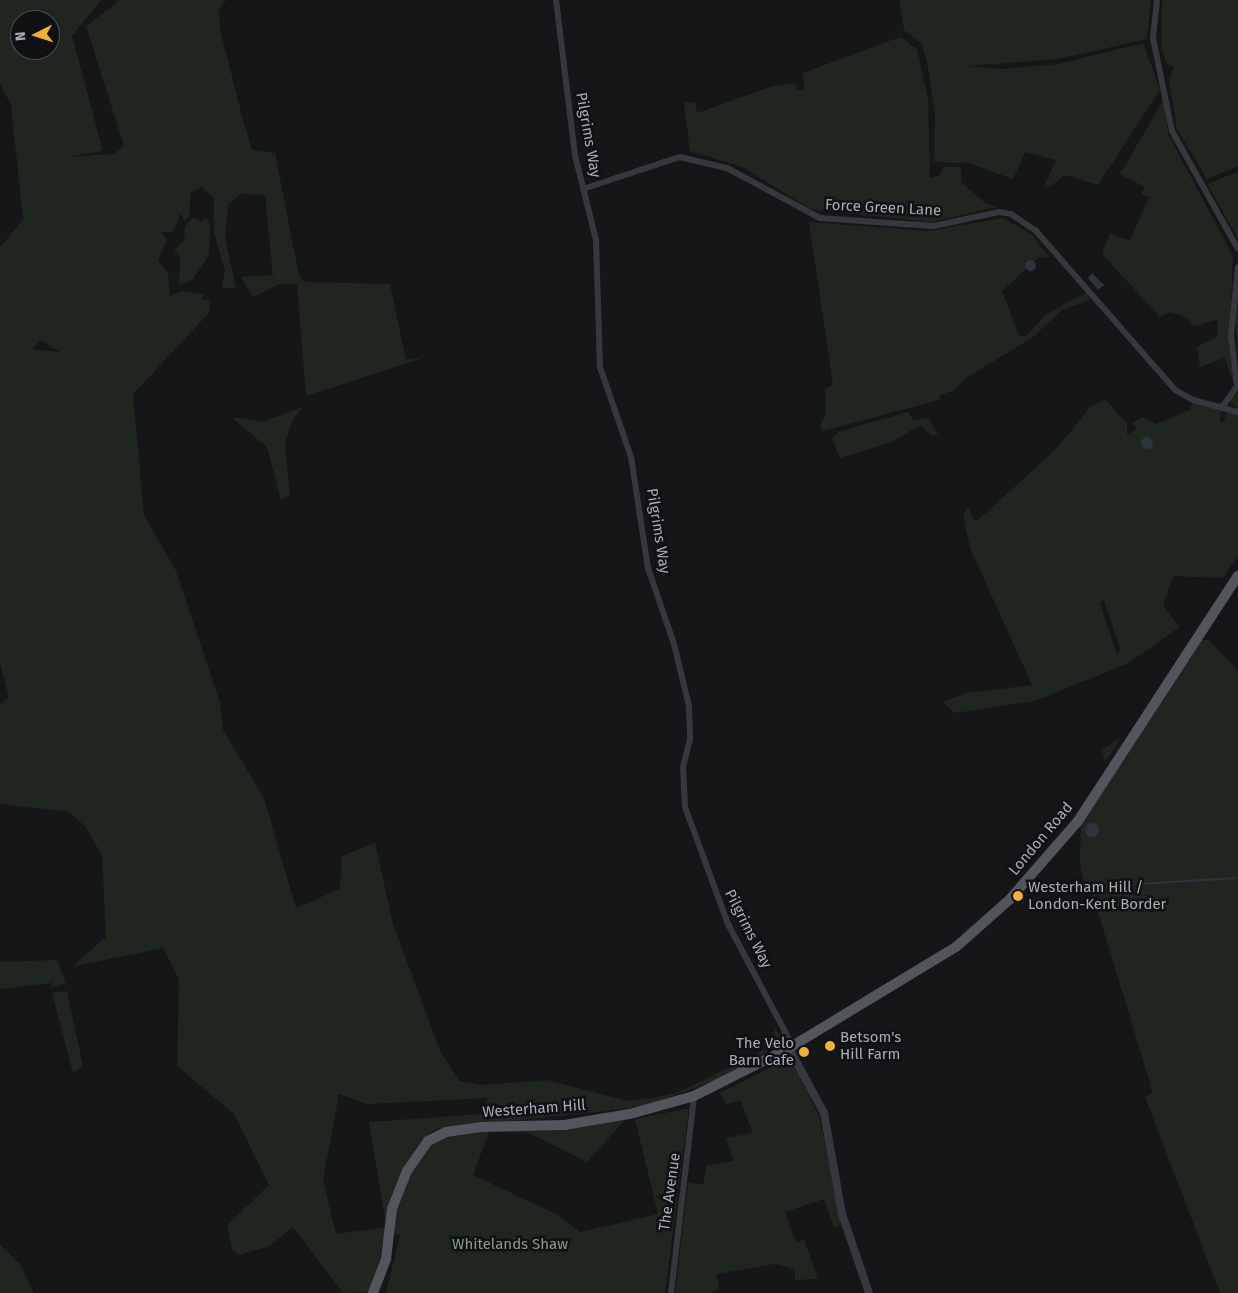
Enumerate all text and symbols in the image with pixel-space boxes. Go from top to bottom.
north arrow [10,10,60,60]
text: N [12,31,29,42]
street label: Pilgrims Way [572,91,604,179]
street label: Force Green Lane [824,196,942,220]
street label: Pilgrims Way [642,487,674,575]
street label: London Road [1005,799,1077,879]
place label: Westerham Hill / London-Kent Border [1028,878,1166,913]
street label: Pilgrims Way [720,886,776,972]
marker: Westerham Hill / London-Kent Border [1012,890,1024,902]
place label: Betsom's Hill Farm [840,1028,901,1063]
place label: The Velo Barn Cafe [729,1034,794,1069]
marker: Betsom's Hill Farm [824,1040,836,1052]
marker: The Velo Barn Cafe [798,1046,810,1058]
street label: Westerham Hill [482,1096,586,1122]
street label: The Avenue [656,1152,684,1232]
park label: Whitelands Shaw [452,1236,568,1254]

